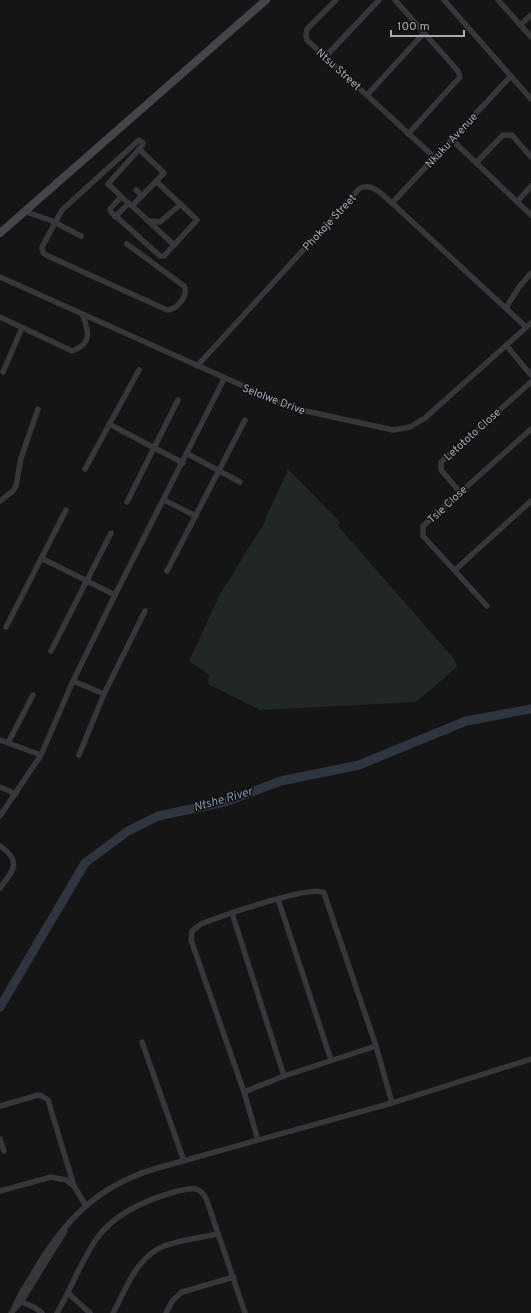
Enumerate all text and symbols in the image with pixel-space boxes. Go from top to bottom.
scale bar [391,12,464,38]
text: 100 m [397,19,430,35]
street label: Ntsu Street [313,46,364,94]
street label: Nkuku Avenue [423,110,481,171]
street label: Phokoje Street [300,191,360,254]
street label: Selolwe Drive [240,381,307,418]
street label: Letototo Close [441,405,504,464]
street label: Tsie Close [425,483,470,527]
water label: Ntshe River [192,784,256,816]

